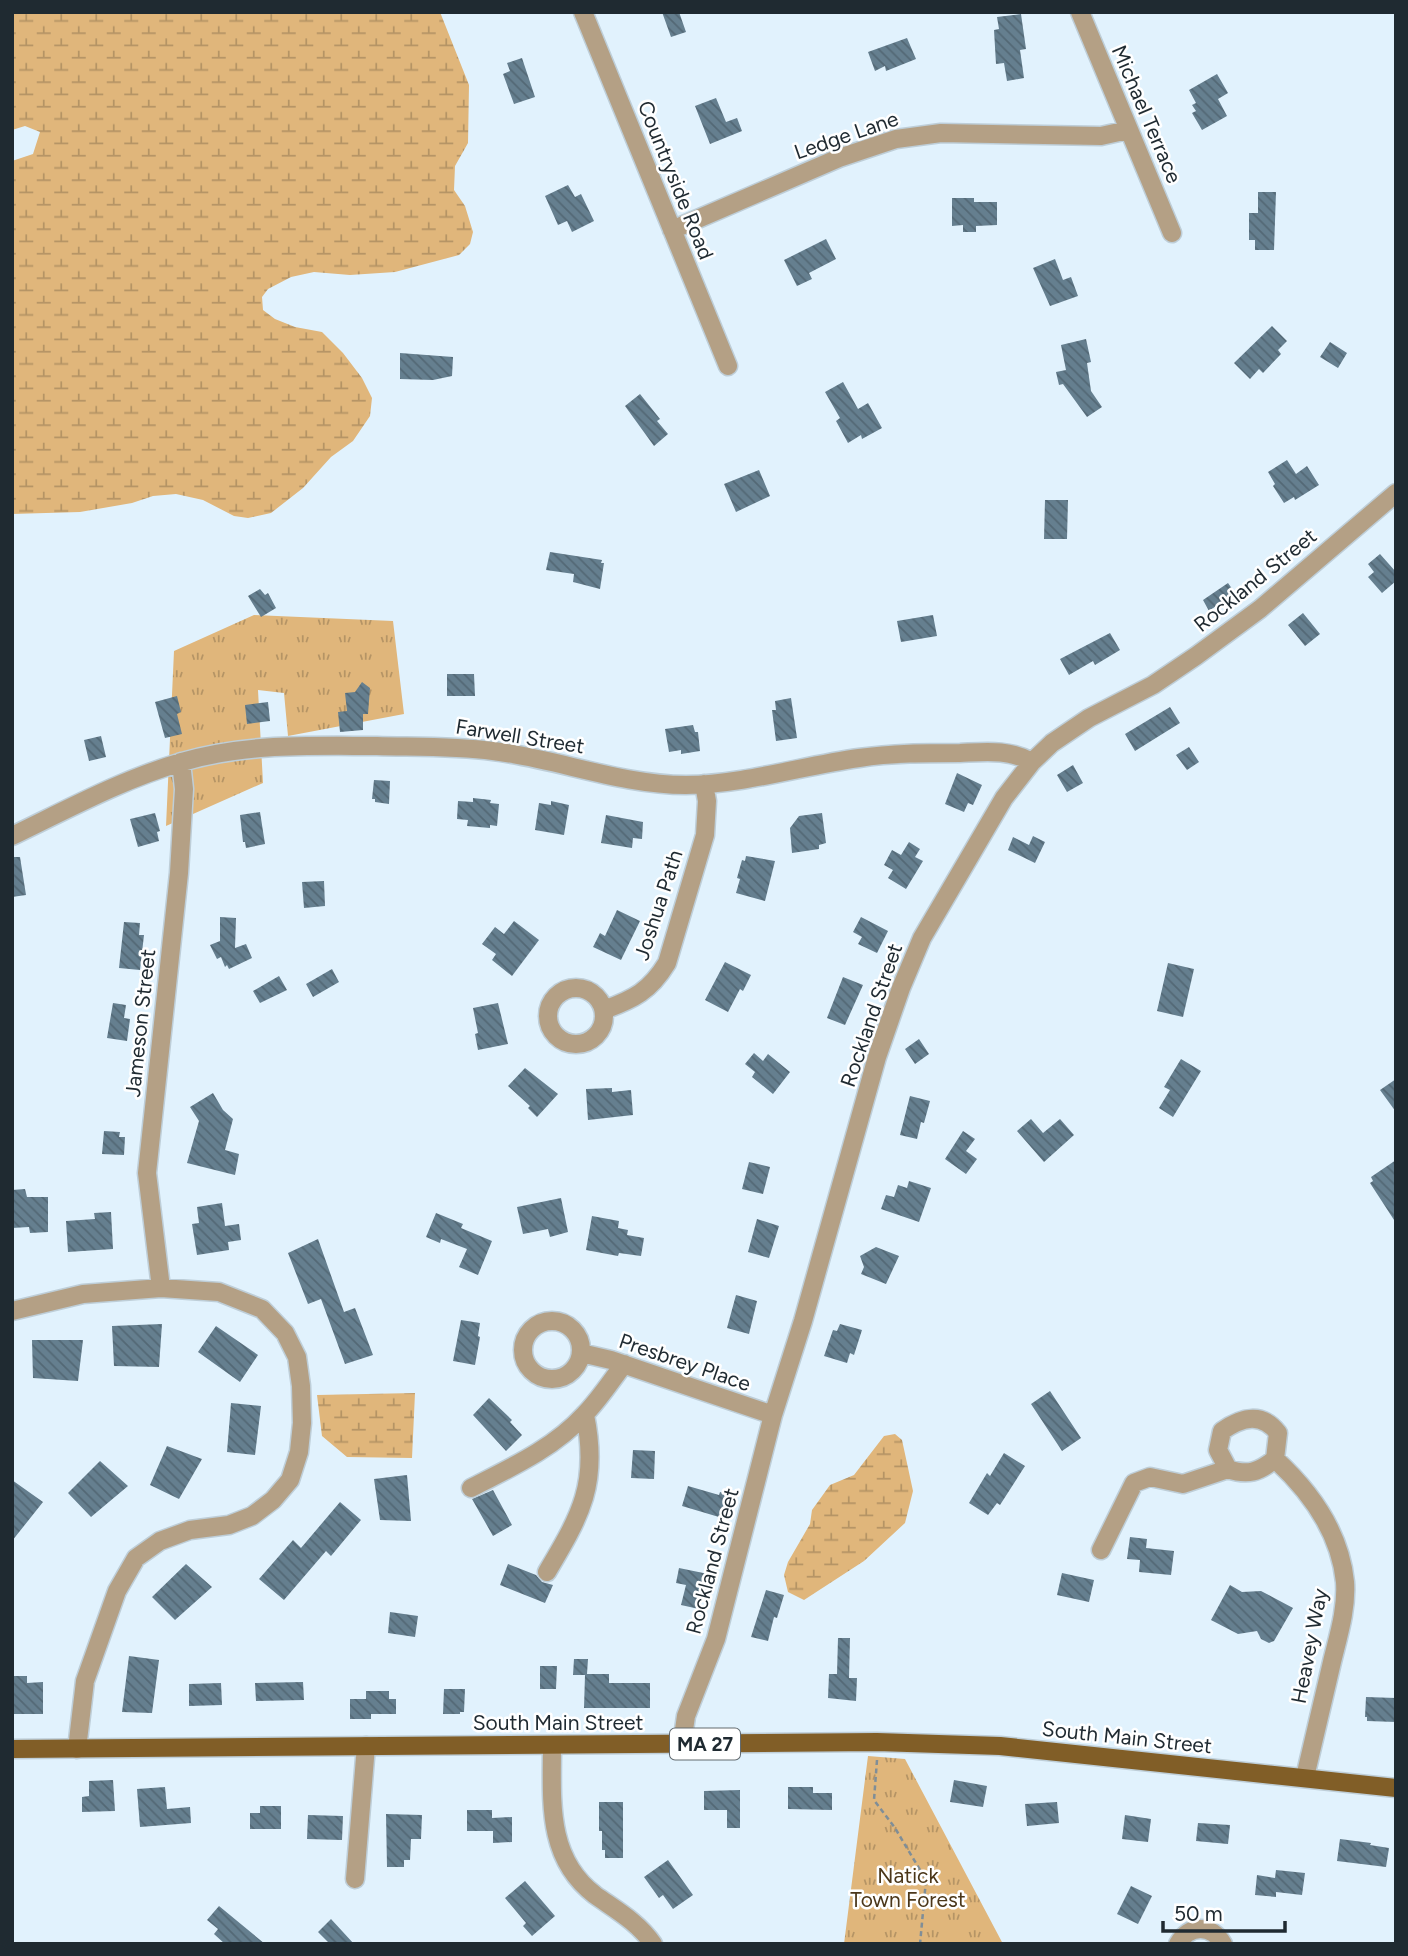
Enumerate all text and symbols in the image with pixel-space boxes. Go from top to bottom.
street label: Michael Terrace [1107,41,1187,187]
street label: Countryside Road [633,97,719,263]
street label: Ledge Lane [791,106,901,164]
street label: Rockland Street [1189,523,1321,637]
street label: Farwell Street [454,713,586,759]
street label: Joshua Path [628,847,688,963]
street label: Rockland Street [835,940,907,1090]
street label: Jameson Street [120,948,160,1098]
street label: Presbrey Place [616,1328,754,1396]
street label: Rockland Street [680,1485,744,1637]
street label: Heavey Way [1286,1586,1332,1706]
street label: South Main Street [473,1710,643,1735]
street label: South Main Street [1041,1716,1213,1758]
road number: MA 27 [670,1728,740,1760]
park label: Natick Town Forest [850,1863,966,1912]
scale bar [1163,1890,1286,1934]
text: 50 m [1174,1901,1223,1926]

